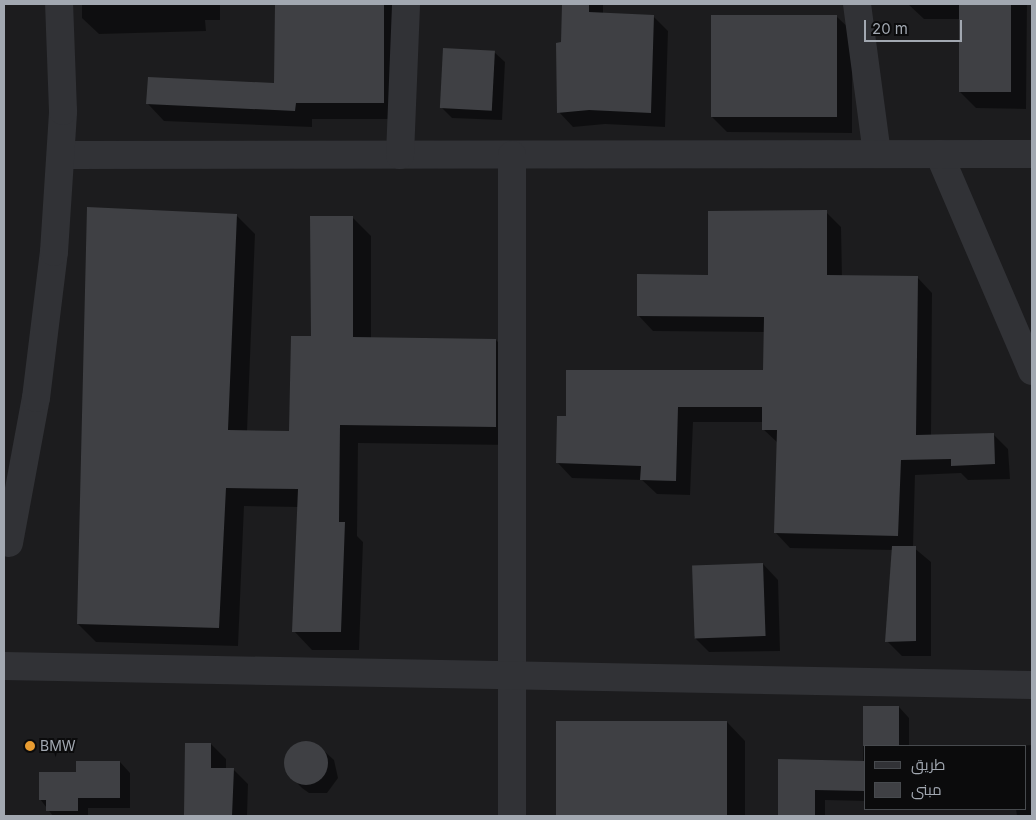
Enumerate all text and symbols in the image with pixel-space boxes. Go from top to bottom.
scale bar [866,10,964,42]
text: 20 m [872,19,908,38]
place label: BMW [40,738,76,754]
marker: BMW [24,740,36,752]
legend [864,745,1026,810]
text: طريق [911,755,945,774]
text: مبنى [911,780,942,799]

